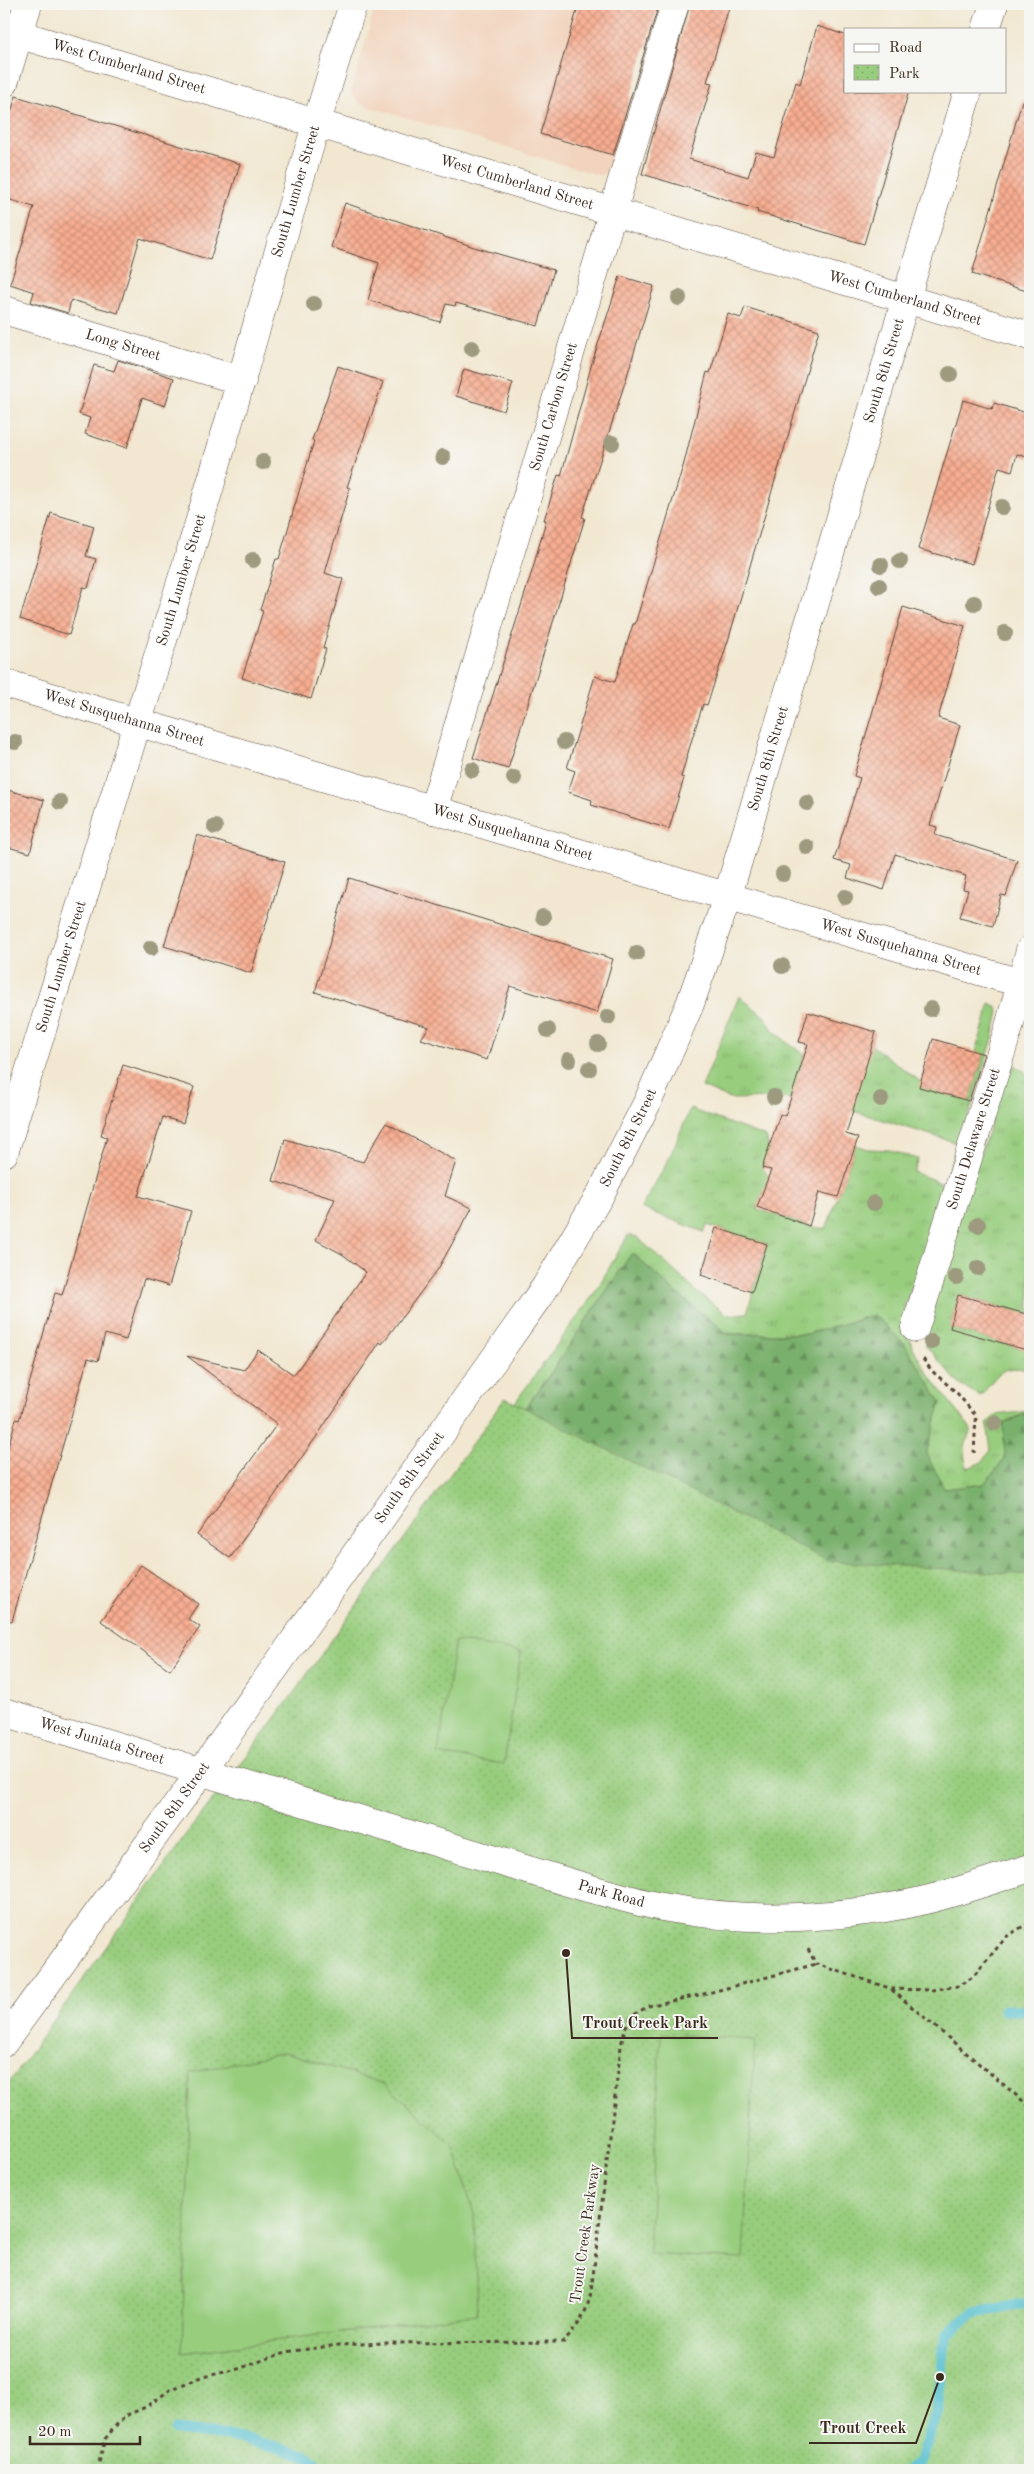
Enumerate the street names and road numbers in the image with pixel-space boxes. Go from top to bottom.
street label: West Cumberland Street [50,37,207,97]
street label: South Lumber Street [270,124,323,259]
street label: West Cumberland Street [438,153,595,213]
street label: West Cumberland Street [826,269,983,329]
street label: South 8th Street [862,316,907,425]
street label: Long Street [83,327,162,364]
street label: South Carbon Street [528,341,580,473]
street label: South Lumber Street [154,512,209,648]
street label: West Susquehanna Street [42,688,206,749]
street label: South 8th Street [746,704,791,813]
street label: West Susquehanna Street [430,802,595,864]
street label: South Lumber Street [34,899,89,1034]
street label: West Susquehanna Street [819,917,983,979]
street label: South Delaware Street [945,1066,1003,1212]
street label: South 8th Street [598,1086,660,1190]
street label: South 8th Street [372,1429,447,1526]
street label: West Juniata Street [37,1716,166,1767]
street label: South 8th Street [137,1759,213,1856]
street label: Park Road [576,1878,646,1911]
street label: Trout Creek Parkway [569,2163,603,2305]

